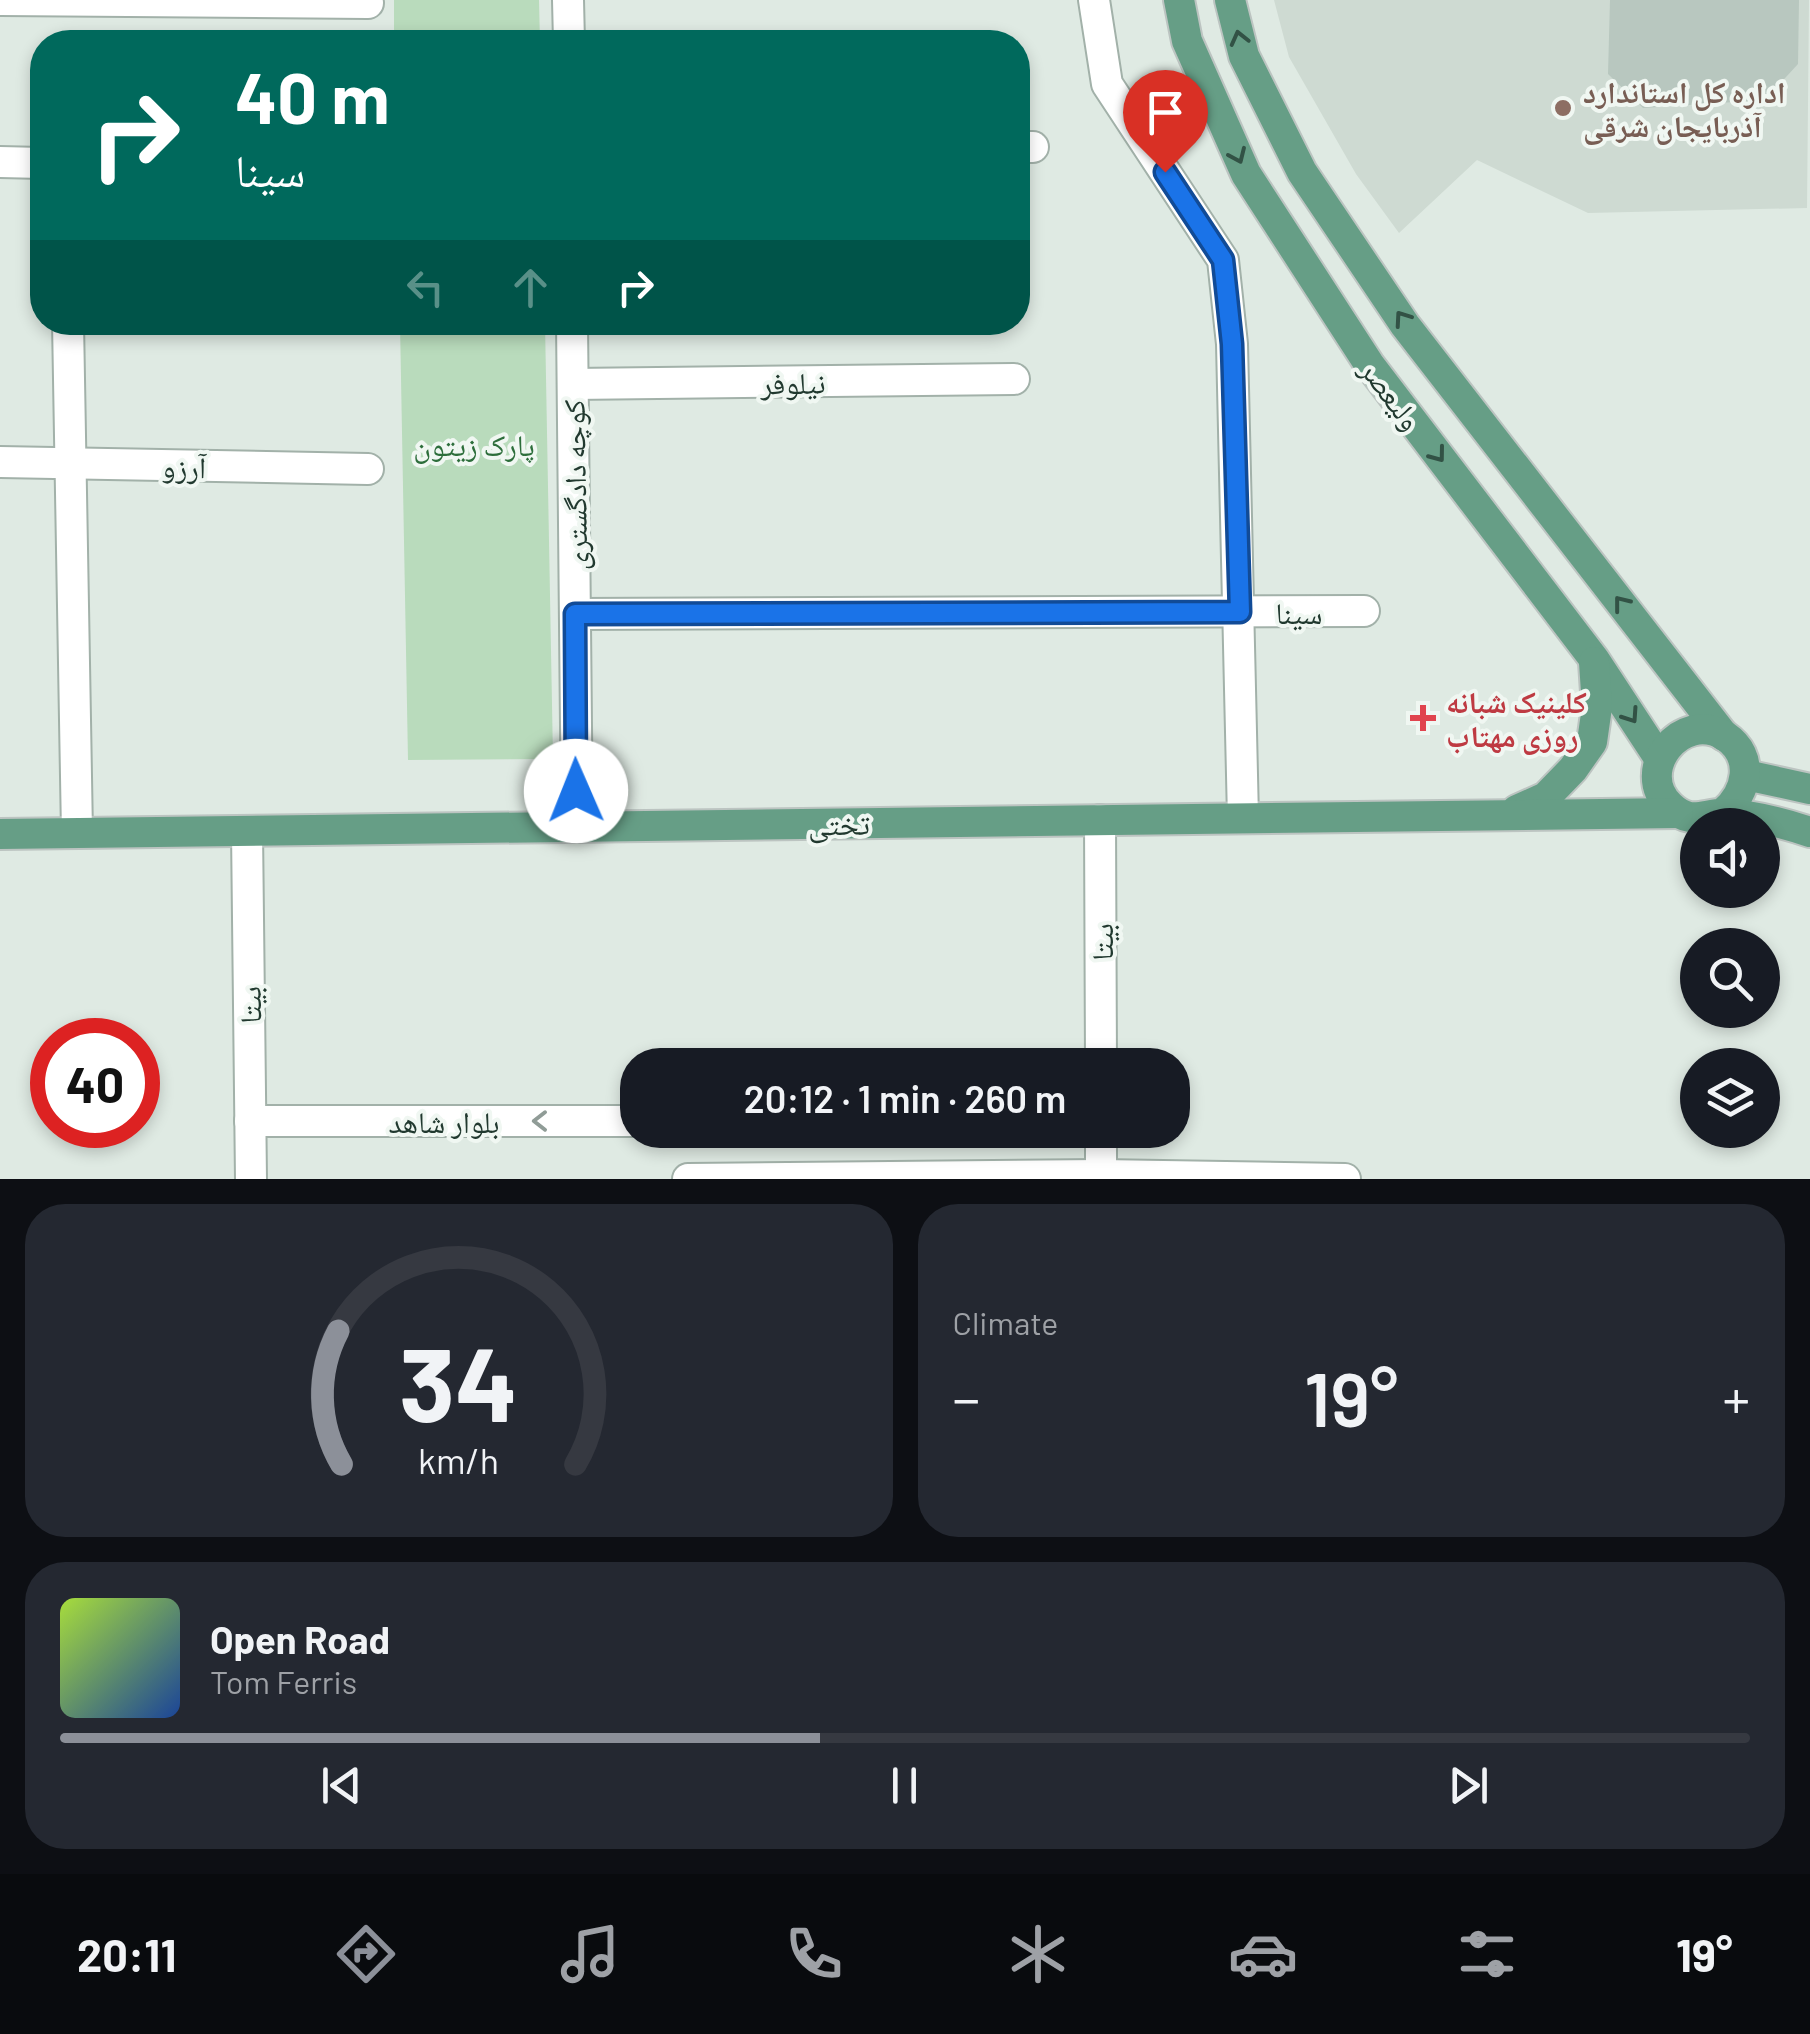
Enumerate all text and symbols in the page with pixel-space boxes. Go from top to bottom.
one-way arrow [1230,30,1251,47]
text: 40 m [235,54,390,138]
icon: right [70,70,200,200]
pin [1123,70,1208,173]
place label: اداره کل استاندارد آذربایجان شرقی [1583,73,1786,145]
icon: arrive [1138,85,1193,140]
marker: اداره کل استاندارد آذربایجان شرقی [1552,97,1574,119]
text: سینا [235,142,305,196]
one-way arrow [1226,146,1246,164]
icon: left [398,260,453,315]
icon: ahead [503,260,558,315]
icon: right [608,260,663,315]
one-way arrow [1395,311,1414,330]
street label: ولیعصر [1353,351,1430,437]
street label: نیلوفر [759,363,826,401]
street label: کوچه دادگستری [555,399,595,571]
park label: پارک زیتون [413,426,535,464]
one-way arrow [1426,444,1443,462]
street label: آرزو [162,448,208,484]
street label: سینا [1276,594,1322,631]
one-way arrow [1616,597,1633,615]
place label: کلینیک شبانه روزی مهتاب [1446,683,1587,755]
marker: کلینیک شبانه روزی مهتاب [1410,705,1436,731]
one-way arrow [1619,705,1638,723]
position arrow [524,739,628,843]
street label: تختى [808,804,870,844]
map controls [1680,808,1780,1148]
button: sound [1680,808,1780,908]
street label: بیتا [1083,923,1120,961]
button: search [1680,928,1780,1028]
street label: بیتا [231,986,268,1024]
speed limit sign: 40 [30,1018,160,1148]
button: layers [1680,1048,1780,1148]
text: 20:12 · 1 min · 260 m [744,1075,1066,1121]
street label: بلوار شاهد [388,1103,500,1140]
one-way arrow [532,1110,548,1132]
text: Climate [953,1303,1058,1341]
text: 34 [399,1318,518,1443]
text: 19° [1304,1352,1398,1442]
text: − [953,1364,980,1430]
text: + [1722,1364,1750,1430]
text: km/h [418,1438,499,1481]
text: Open Road [210,1616,390,1662]
text: Tom Ferris [210,1662,357,1700]
icon: previous [314,1758,369,1813]
icon: pause [877,1758,932,1813]
icon: next [1441,1758,1496,1813]
icon: directions [331,1919,401,1989]
icon: music [555,1919,625,1989]
icon: phone [779,1919,849,1989]
icon: climate [1003,1919,1073,1989]
icon: car [1228,1919,1298,1989]
icon: filters [1452,1919,1522,1989]
text: 20:11 [77,1927,177,1981]
text: 19° [1676,1927,1733,1981]

